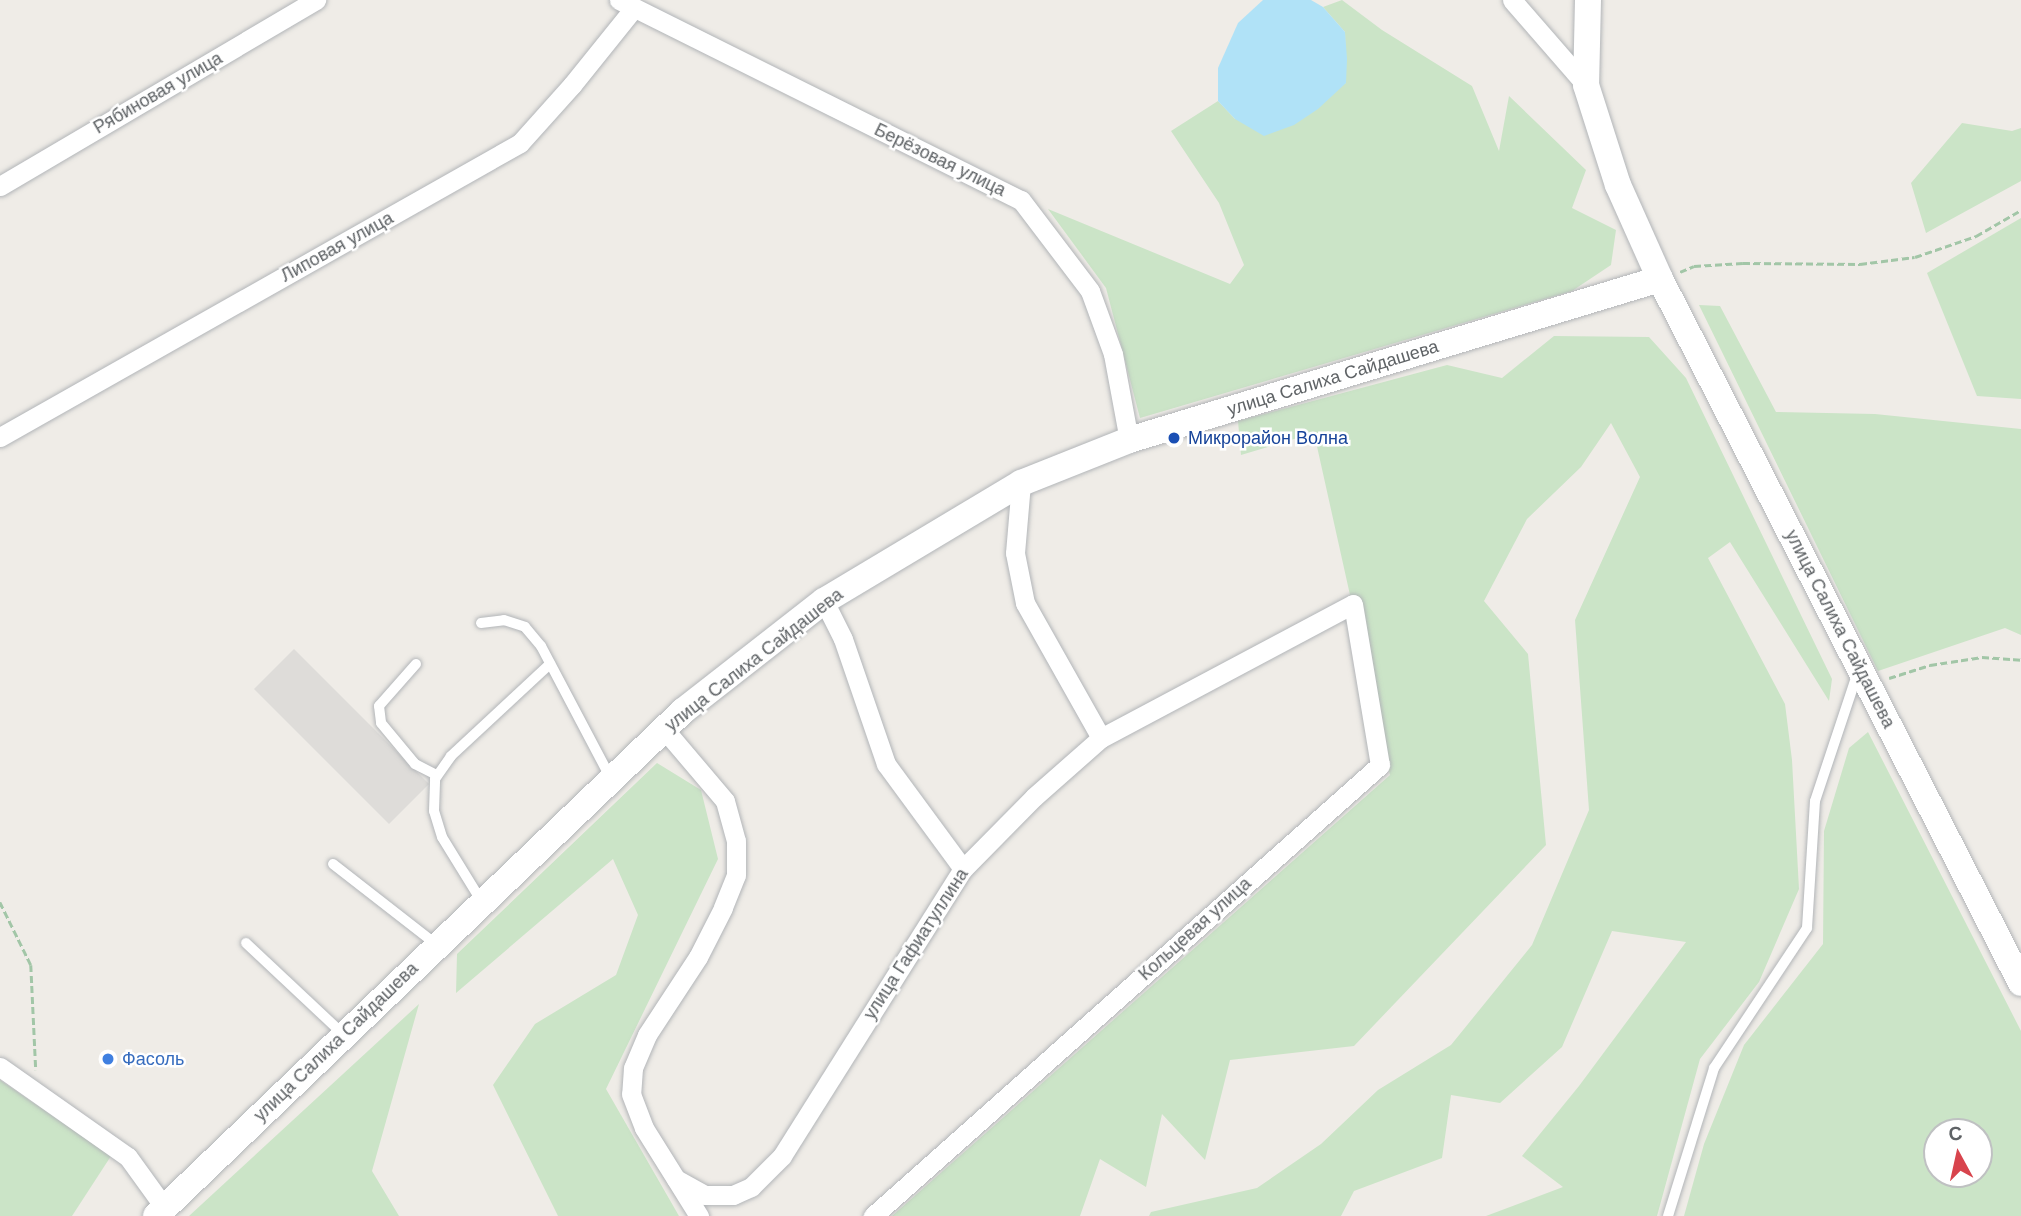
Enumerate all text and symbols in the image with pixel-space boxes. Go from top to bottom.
street label: Рябиновая улица [90,47,226,139]
street label: Берёзовая улица [871,119,1009,201]
street label: Липовая улица [277,207,397,287]
street label: улица Салиха Сайдашева [1225,336,1441,420]
place label: Микрорайон Волна [1188,427,1348,449]
marker: Микрорайон Волна [1166,430,1182,446]
street label: улица Салиха Сайдашева [1781,526,1899,732]
street label: улица Салиха Сайдашева [661,584,847,736]
street label: улица Гафиатуллина [859,864,973,1024]
street label: Кольцевая улица [1134,873,1256,985]
street label: улица Салиха Сайдашева [249,958,423,1126]
place label: Фасоль [122,1048,184,1070]
marker: Фасоль [100,1051,116,1067]
north arrow [1923,1118,1993,1188]
text: С [1947,1122,1964,1145]

